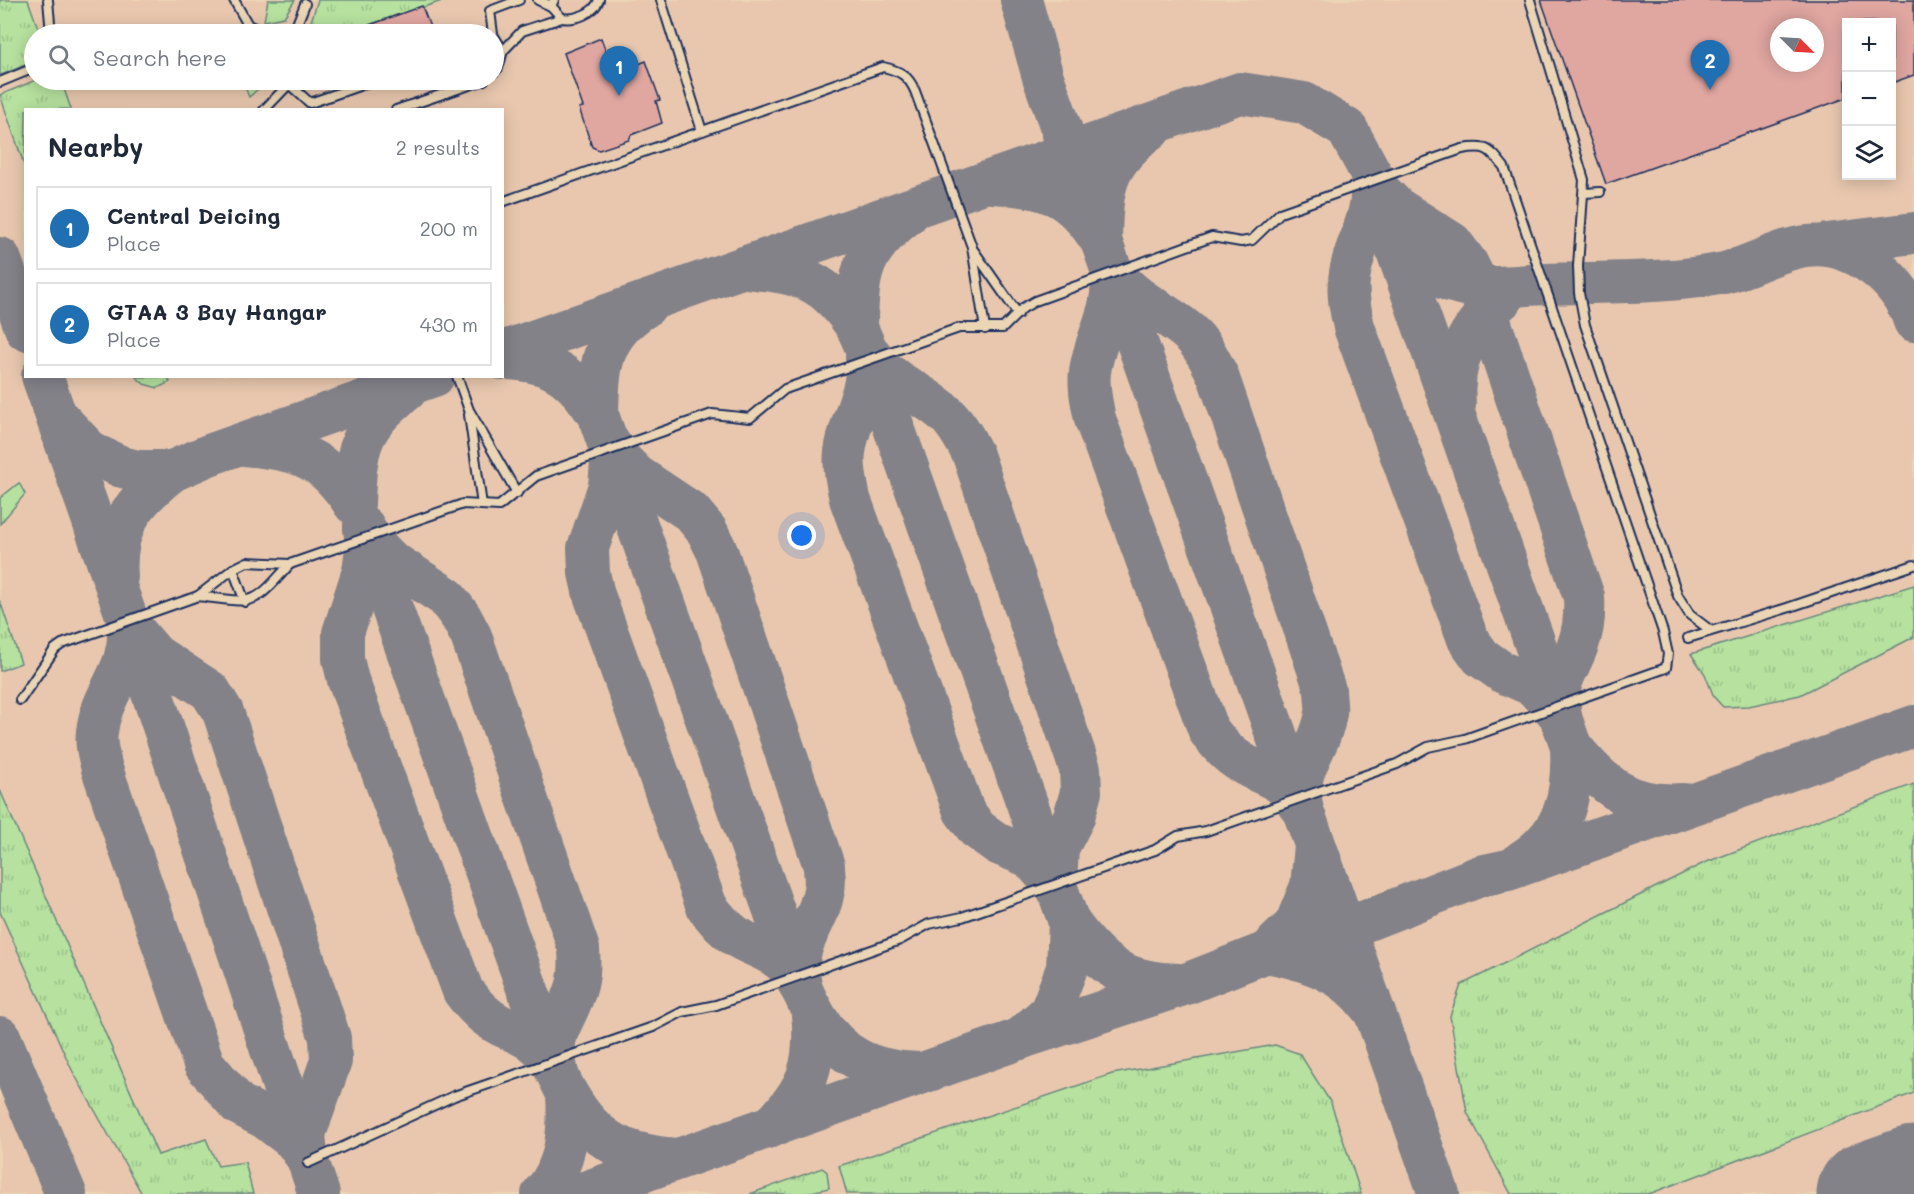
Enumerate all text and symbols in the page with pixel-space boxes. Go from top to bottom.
north arrow [1770,18,1824,72]
map controls [1842,18,1896,180]
button: + [1842,18,1896,72]
search box [24,24,504,90]
pin: 2 [1690,40,1730,90]
icon: search [45,41,78,74]
text: Search here [93,43,227,72]
pin: 1 [600,46,638,96]
button: − [1842,72,1896,126]
button: layers [1842,126,1896,180]
text: Nearby [48,130,143,164]
text: 2 results [396,134,480,160]
text: Central Deicing [107,201,280,230]
text: 1 [65,215,74,241]
text: 200 m [420,215,478,241]
text: Place [107,230,161,256]
text: GTAA 3 Bay Hangar [107,297,327,326]
text: 2 [64,311,75,337]
text: 430 m [420,311,478,337]
text: Place [107,326,161,352]
your location [787,521,816,550]

